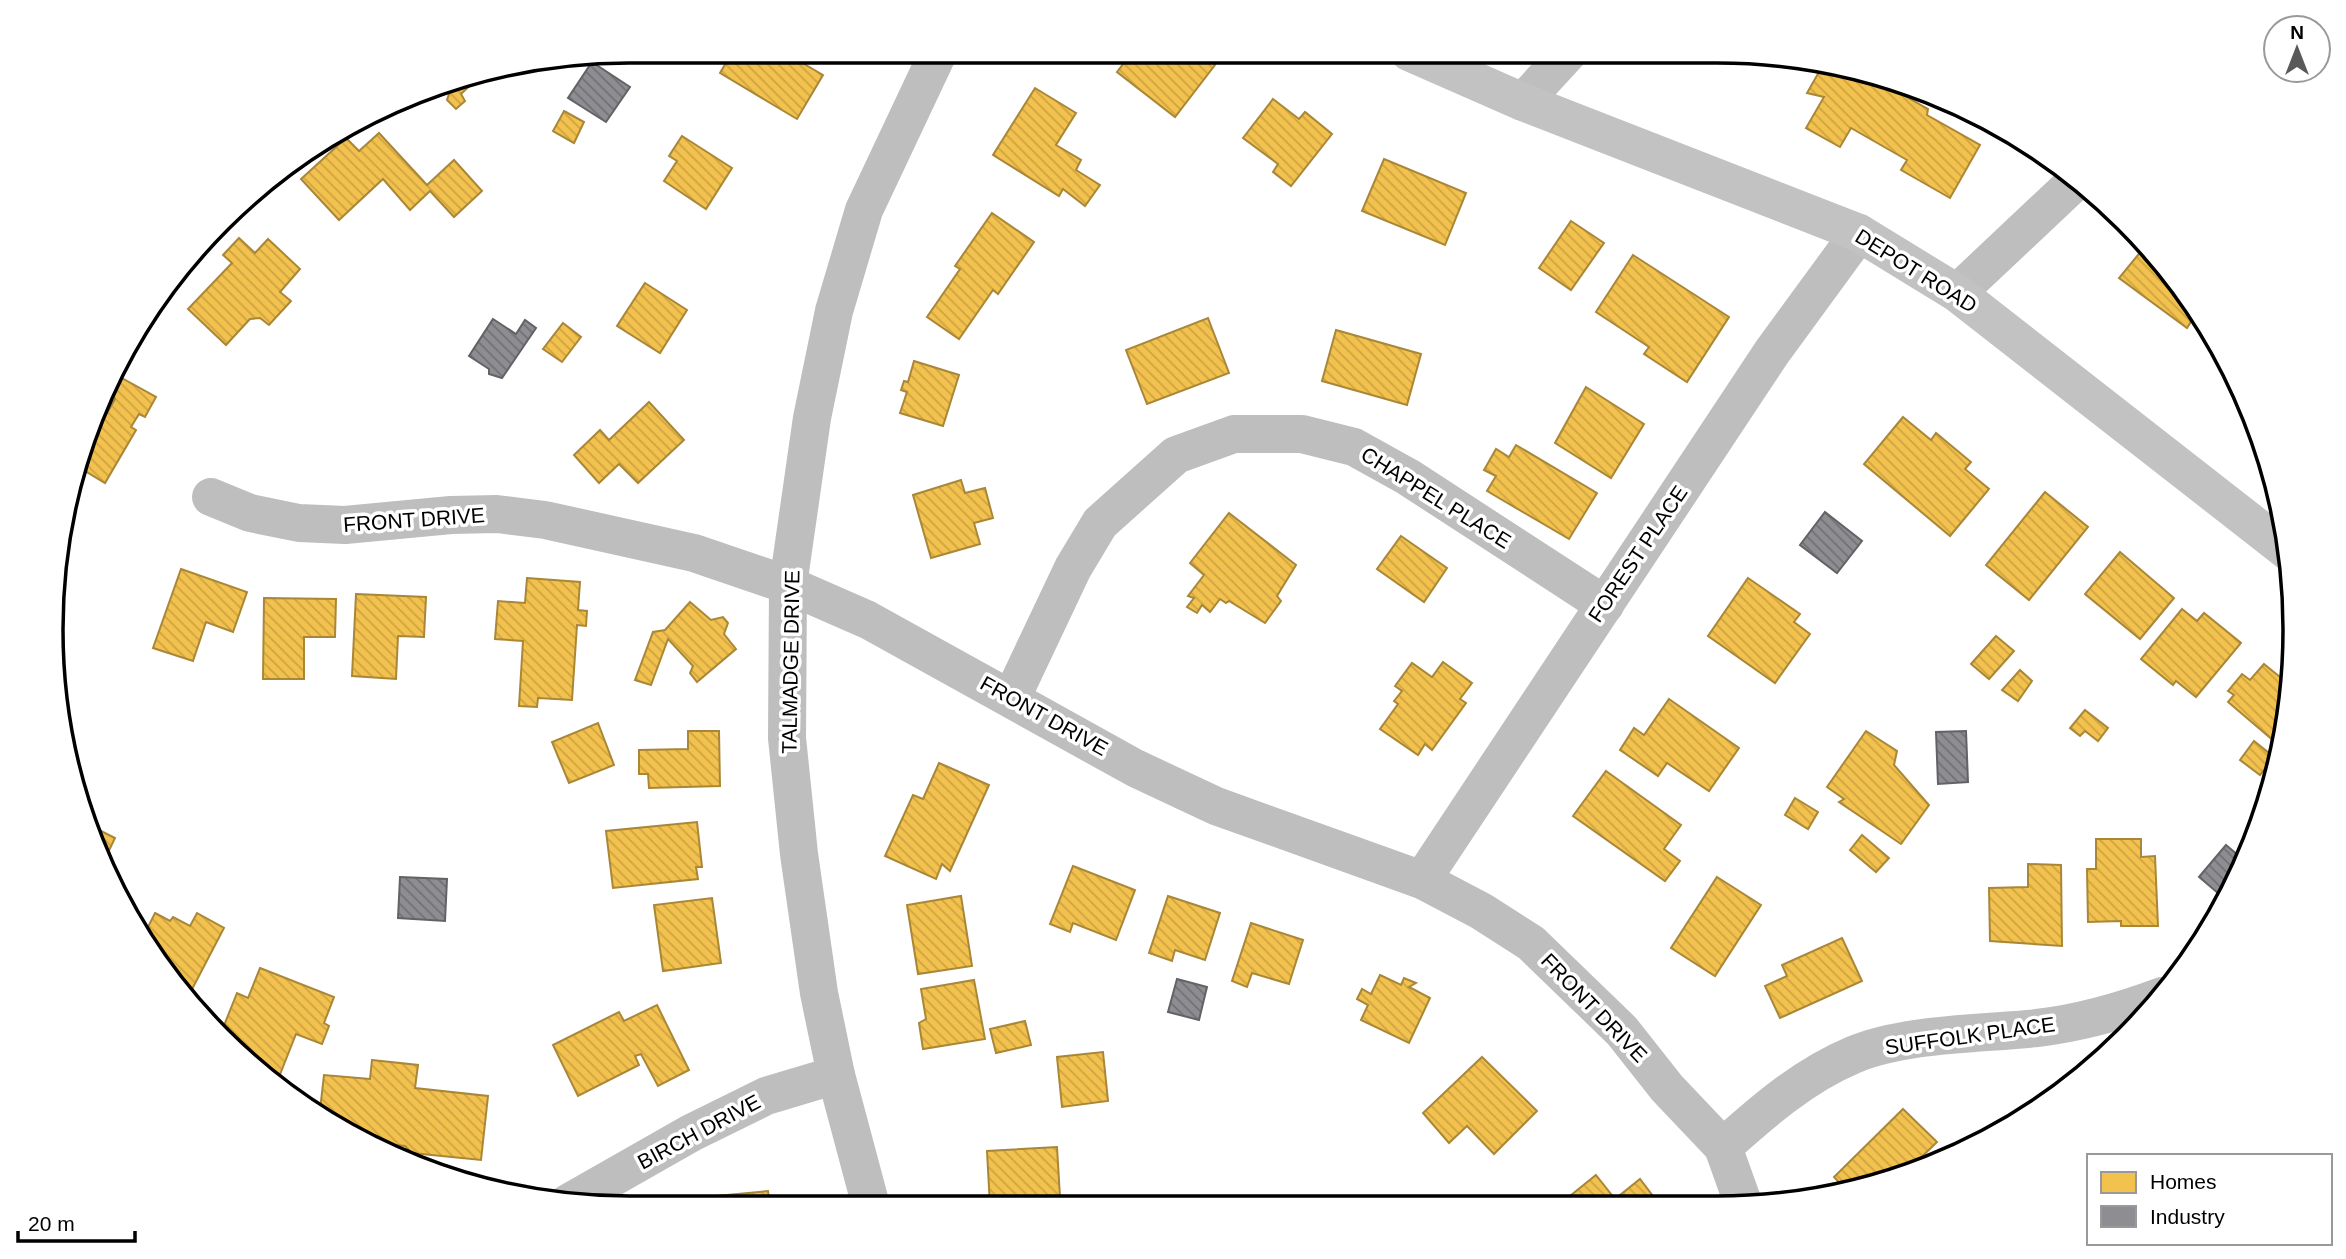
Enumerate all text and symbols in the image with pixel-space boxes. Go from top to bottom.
north arrow [2262,14,2332,84]
text: N [2290,22,2304,43]
street label: DEPOT ROAD [1851,224,1981,317]
street label: CHAPPEL PLACE [1357,442,1515,553]
street label: FOREST PLACE [1583,481,1692,626]
street label: FRONT DRIVE [342,503,486,536]
street label: TALMADGE DRIVE [777,570,804,754]
street label: FRONT DRIVE [977,671,1112,760]
street label: FRONT DRIVE [1537,949,1652,1067]
street label: SUFFOLK PLACE [1883,1012,2056,1059]
street label: BIRCH DRIVE [634,1090,764,1173]
legend [2087,1154,2332,1245]
text: Homes [2150,1170,2217,1193]
scale bar [18,1200,135,1244]
text: Industry [2150,1205,2225,1228]
text: 20 m [28,1212,75,1235]

